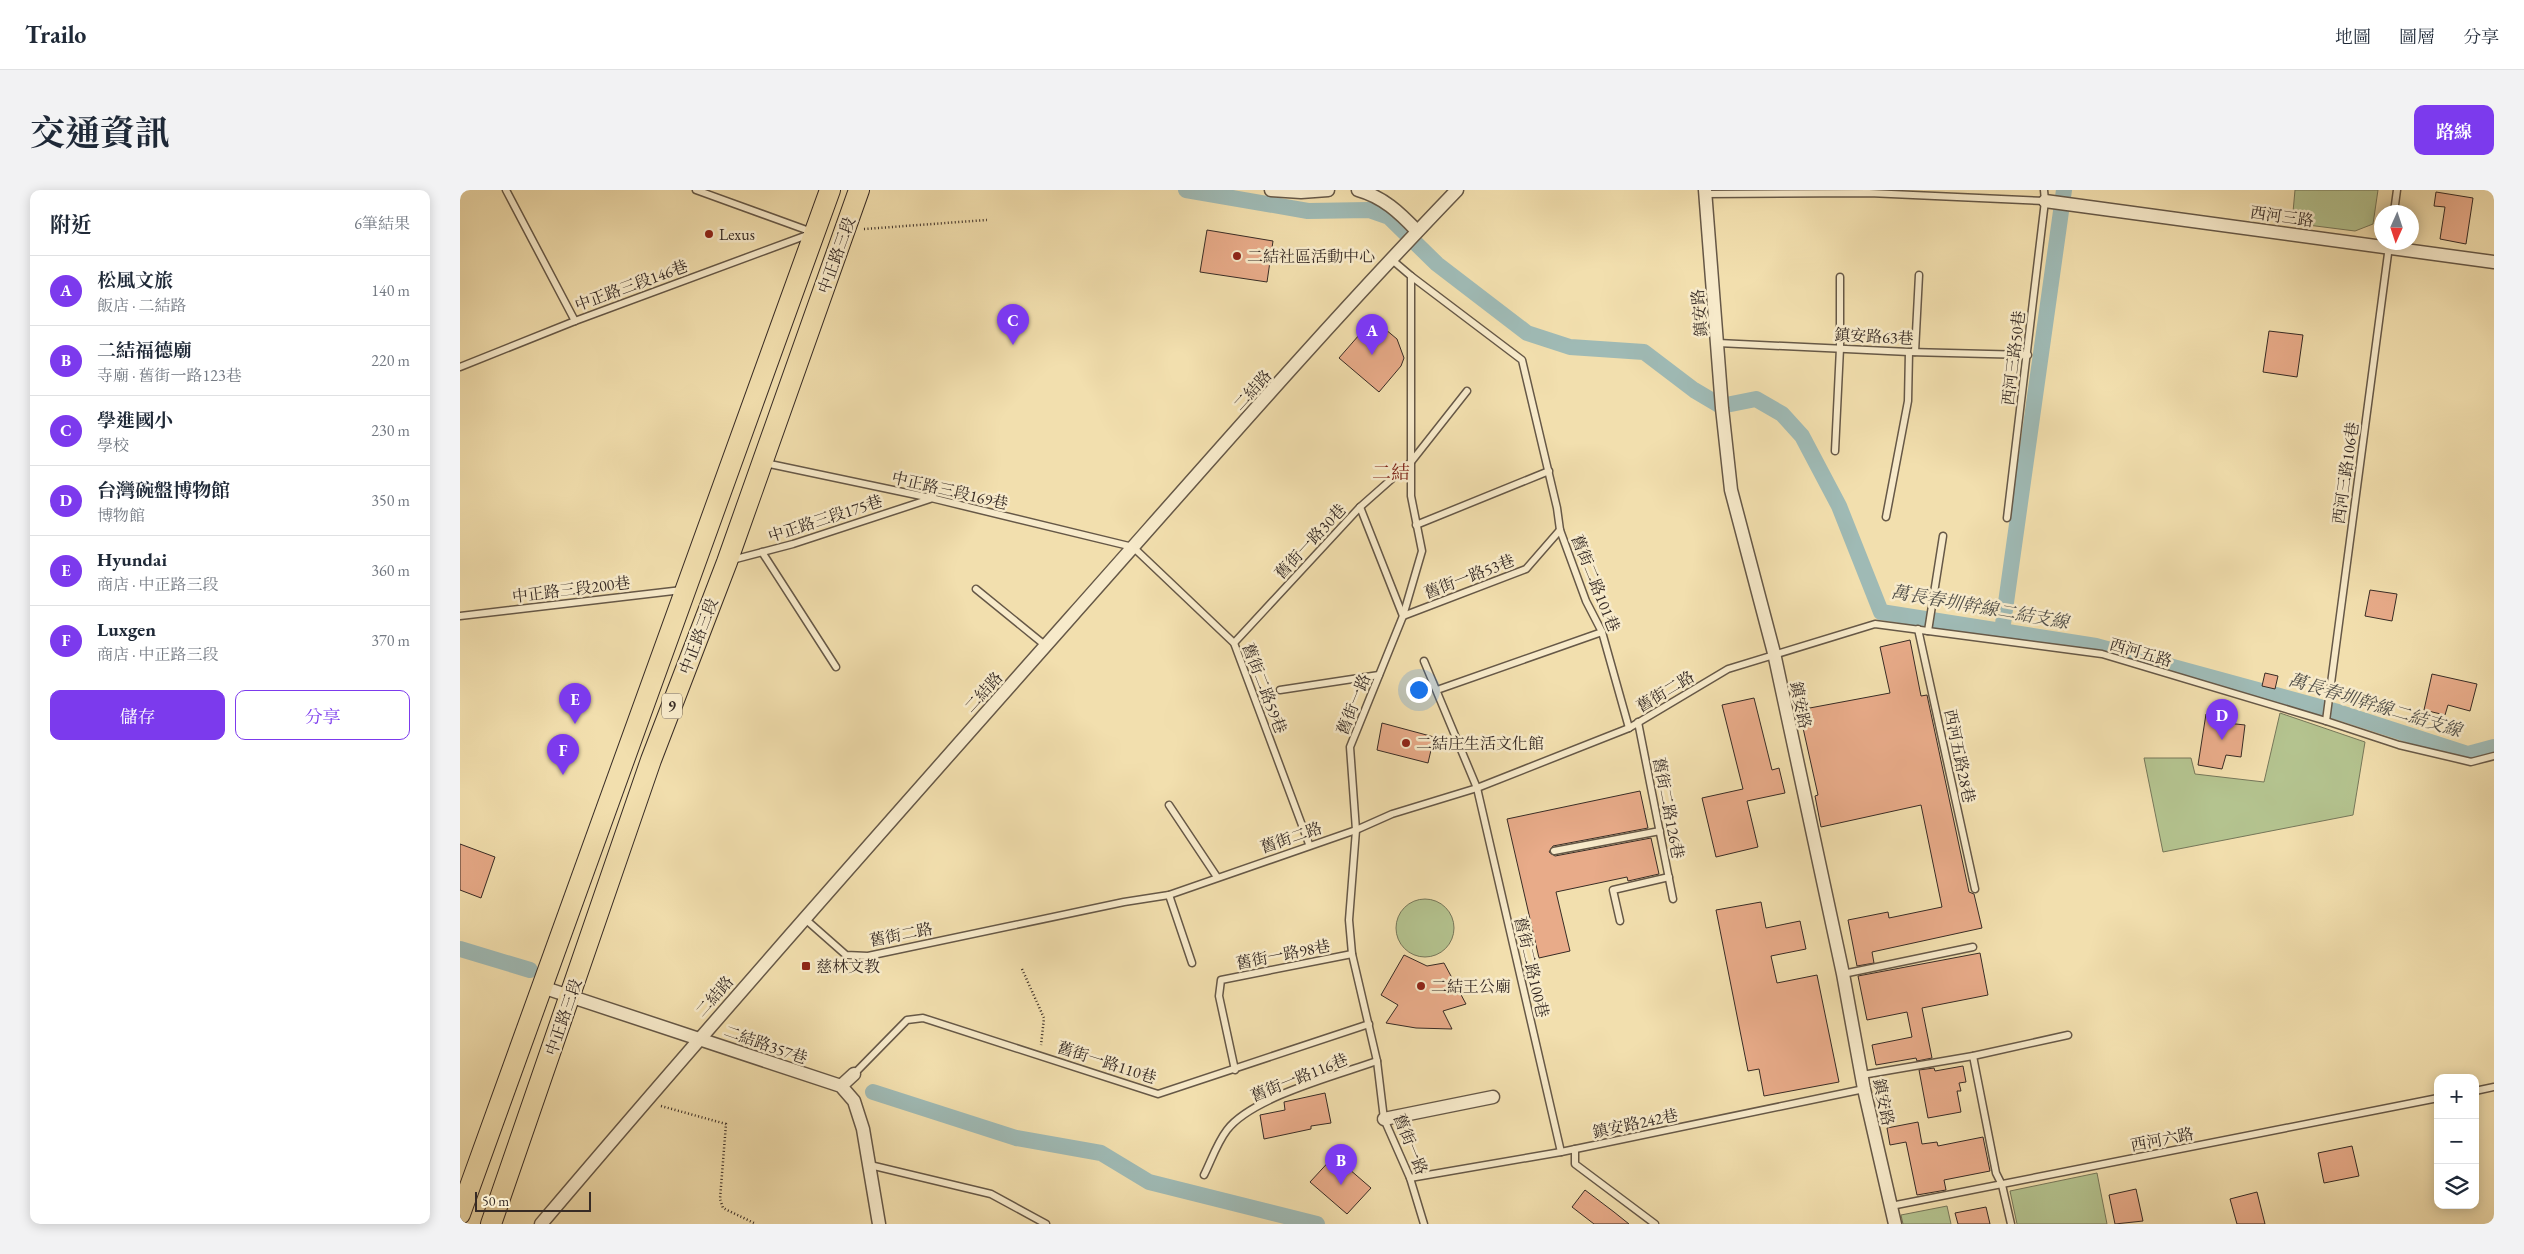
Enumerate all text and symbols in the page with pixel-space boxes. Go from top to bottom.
text: Trailo [25,19,86,50]
text: 地圖 [2335,25,2371,48]
text: 圖層 [2399,25,2435,48]
text: 分享 [2463,25,2499,48]
button: 路線 [2414,105,2494,155]
text: 交通資訊 [30,110,170,155]
street label: 西河三路 [2249,202,2315,231]
north arrow [2374,205,2419,250]
text: 附近 [50,211,92,238]
text: 6筆結果 [354,213,410,234]
street label: 中正路三段 [813,214,860,296]
place label: Lexus [719,224,755,245]
marker: Lexus [703,228,715,240]
place label: 二結社區活動中心 [1247,246,1375,267]
marker: 二結社區活動中心 [1231,250,1243,262]
street label: 中正路三段146巷 [572,255,691,316]
text: 松風文旅 [97,268,173,293]
text: A [60,280,72,301]
text: 140 m [371,280,410,301]
street label: 鎮安路 [1687,288,1712,338]
text: 飯店 · 二結路 [97,295,187,316]
pin: C [997,304,1029,345]
street label: 西河三路50巷 [1997,309,2030,407]
pin: A [1356,314,1388,355]
street label: 鎮安路63巷 [1834,324,1914,349]
text: 二結福德廟 [97,338,192,363]
text: B [61,350,71,371]
text: 220 m [371,350,410,371]
text: 寺廟 · 舊街一路123巷 [97,365,242,386]
street label: 二結路 [1229,365,1276,415]
text: 學進國小 [97,408,173,433]
text: C [60,420,72,441]
text: 230 m [371,420,410,441]
street label: 西河三路106巷 [2328,421,2363,526]
text: 學校 [97,435,129,456]
district label: 二結 [1372,460,1410,485]
street label: 中正路三段169巷 [890,467,1010,514]
text: 台灣碗盤博物館 [97,478,230,503]
text: D [60,490,72,511]
text: 350 m [371,490,410,511]
street label: 中正路三段175巷 [765,490,885,547]
street label: 舊街一路30巷 [1270,499,1351,583]
text: 博物館 [97,505,145,526]
street label: 舊街二路101巷 [1566,531,1625,635]
text: Hyundai [97,547,167,572]
street label: 舊街一路53巷 [1421,550,1517,603]
text: E [61,560,71,581]
text: 360 m [371,560,410,581]
street label: 中正路三段200巷 [511,572,631,607]
text: 商店 · 中正路三段 [97,574,219,595]
water label: 萬長春圳幹線二結支線 [1889,580,2073,634]
street label: 中正路三段 [674,595,723,677]
text: Luxgen [97,617,156,642]
text: F [62,630,70,651]
text: 370 m [371,630,410,651]
street label: 西河五路 [2107,634,2175,671]
street label: 舊街二路59巷 [1238,640,1291,736]
text: 商店 · 中正路三段 [97,644,219,665]
street label: 舊街二路 [1632,666,1698,717]
street label: 二結路 [960,667,1007,717]
water label: 萬長春圳幹線二結支線 [2286,667,2466,742]
street label: 舊街一路 [1332,671,1375,738]
your location [1406,677,1432,703]
street label: 鎮安路 [1785,679,1816,731]
pin: E [559,683,591,724]
button: 儲存 [50,690,225,740]
button: 分享 [235,690,410,740]
road number: 9 [662,694,682,718]
pin: D [2206,699,2238,740]
street label: 西河五路28巷 [1939,707,1980,805]
place label: 二結庄生活文化館 [1416,733,1544,754]
pin: F [547,734,579,775]
marker: 二結庄生活文化館 [1400,737,1412,749]
street label: 舊街二路126巷 [1648,756,1689,861]
street label: 舊街二路 [1257,817,1325,858]
street label: 舊街二路100巷 [1510,915,1553,1020]
street label: 舊街二路 [868,918,935,951]
street label: 舊街一路98巷 [1234,935,1332,974]
place label: 慈林文教 [816,956,880,977]
marker: 慈林文教 [800,960,812,972]
street label: 二結路 [691,971,738,1021]
street label: 中正路三段 [541,976,586,1058]
place label: 二結王公廟 [1431,976,1511,997]
marker: 二結王公廟 [1415,980,1427,992]
street label: 二結路357巷 [721,1020,810,1069]
street label: 舊街一路110巷 [1055,1037,1159,1088]
street label: 舊街一路116巷 [1247,1048,1351,1107]
map controls [2434,1074,2479,1209]
button: + [2434,1074,2479,1119]
street label: 鎮安路 [1868,1076,1899,1128]
street label: 鎮安路242巷 [1590,1104,1680,1143]
street label: 舊街一路 [1389,1111,1432,1178]
button: − [2434,1119,2479,1164]
street label: 西河六路 [2129,1123,2196,1156]
pin: B [1325,1144,1357,1185]
button: layers [2434,1164,2479,1209]
scale bar [475,1189,591,1212]
text: 50 m [482,1192,509,1210]

